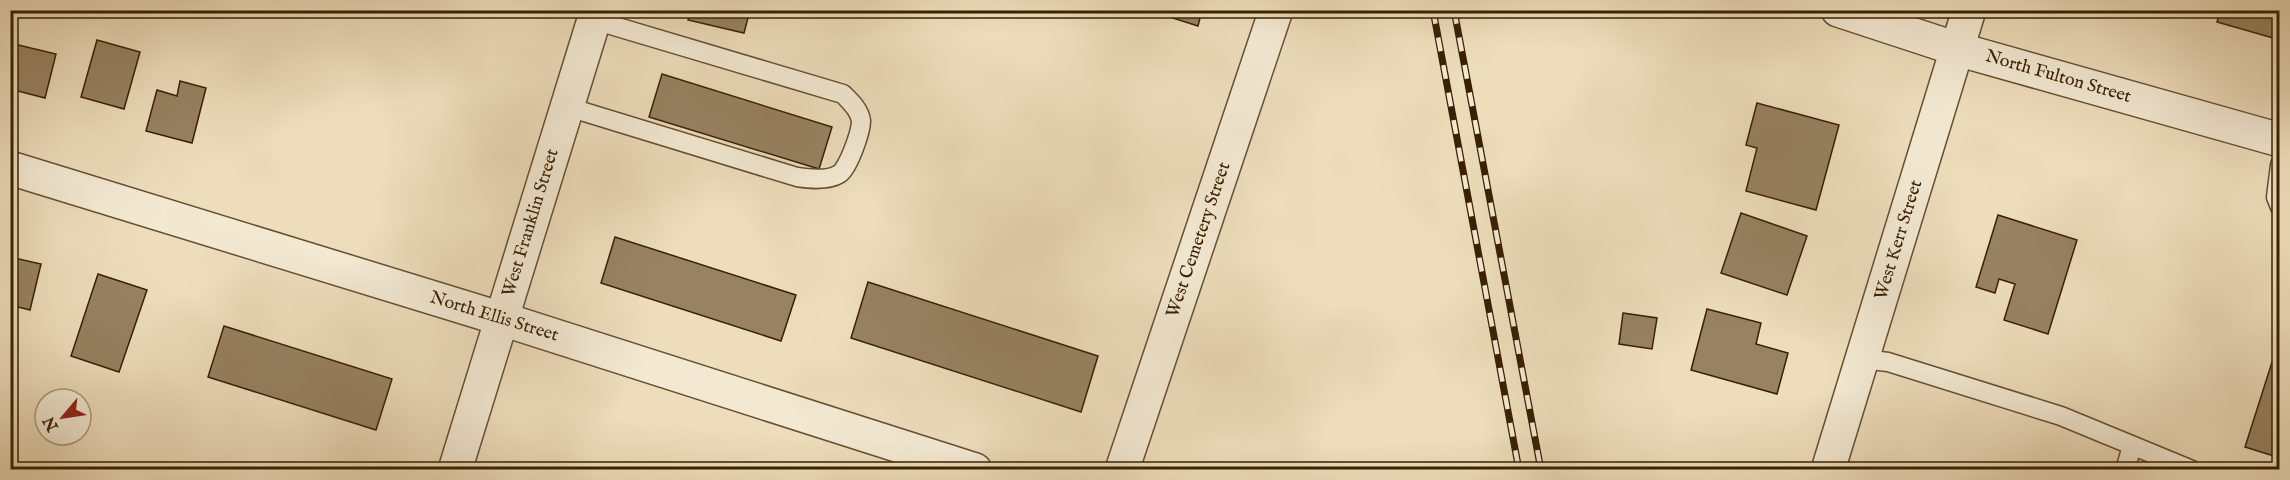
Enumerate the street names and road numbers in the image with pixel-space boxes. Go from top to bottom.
street label: North Fulton Street [1982,45,2134,109]
street label: West Franklin Street [498,146,564,300]
street label: West Cemetery Street [1162,159,1236,321]
street label: West Kerr Street [1870,177,1928,303]
street label: North Ellis Street [427,287,561,347]

